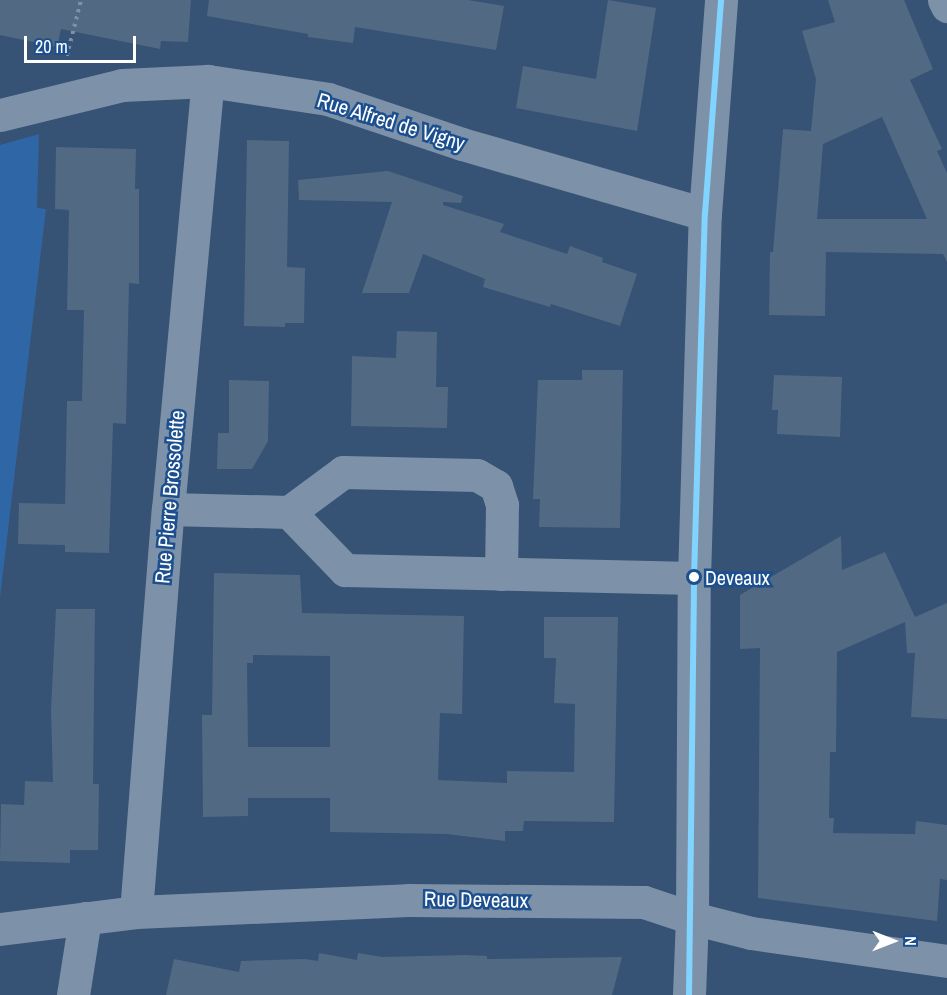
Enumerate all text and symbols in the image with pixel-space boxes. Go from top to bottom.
scale bar [27,24,140,62]
text: 20 m [35,34,68,59]
street label: Rue Alfred de Vigny [314,87,468,157]
street label: Rue Pierre Brossolette [150,409,190,585]
place label: Deveaux [705,565,770,589]
marker: Deveaux [688,571,700,583]
street label: Rue Deveaux [424,886,528,914]
north arrow [863,911,923,971]
text: N [900,936,922,946]

